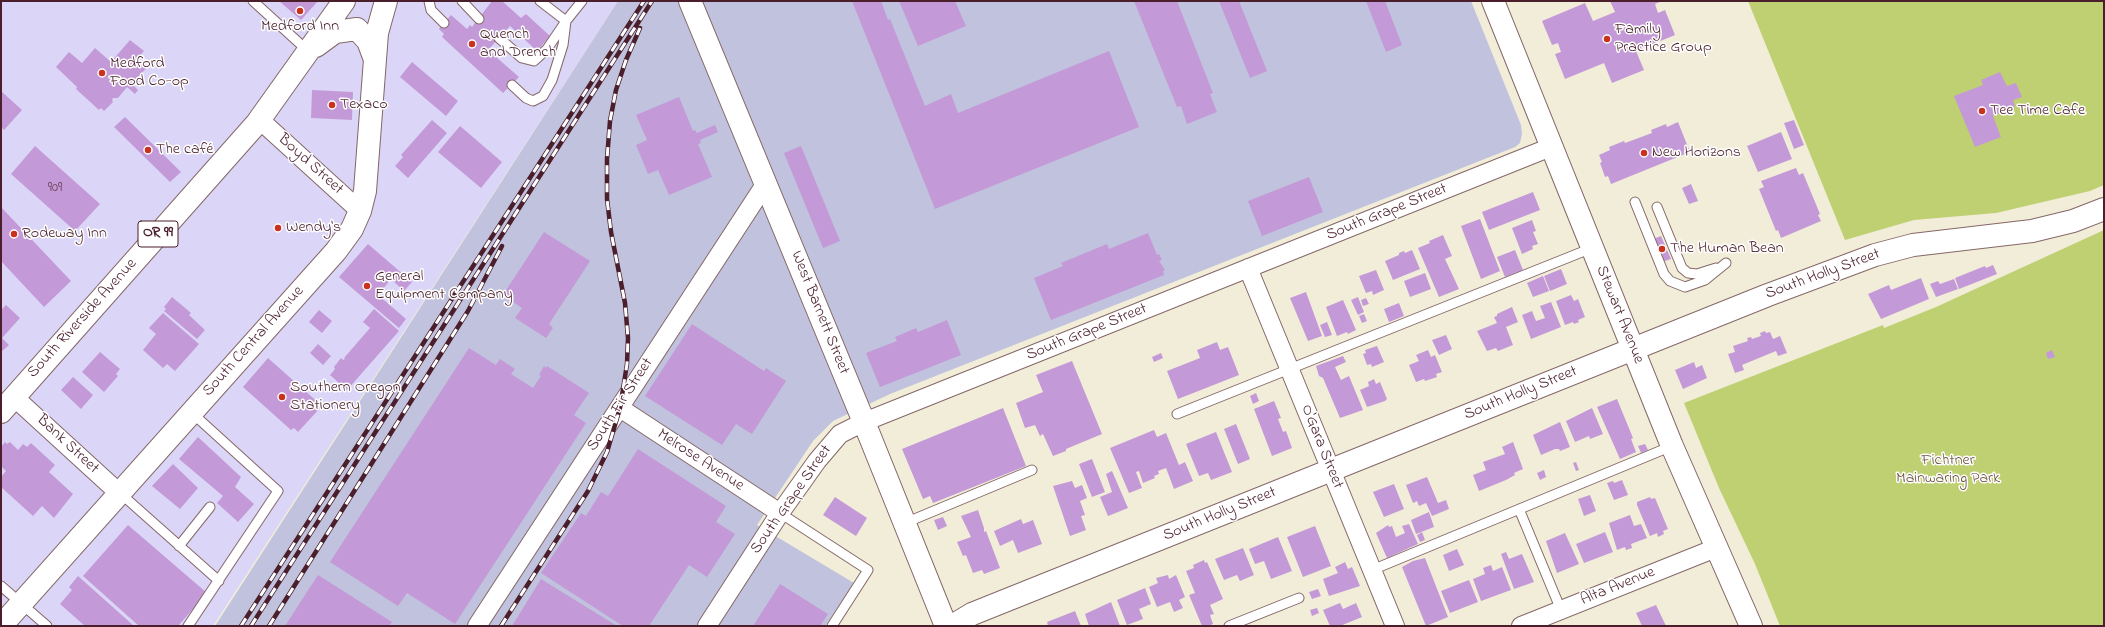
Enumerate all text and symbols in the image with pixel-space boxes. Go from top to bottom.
marker: Medford Inn [295,6,305,16]
place label: Medford Inn [261,17,339,37]
place label: Family Practice Group [1615,20,1712,58]
place label: Quench and Drench [480,25,556,63]
marker: Family Practice Group [1602,34,1612,44]
marker: Quench and Drench [467,39,477,49]
place label: Medford Food Co-op [110,54,189,92]
marker: Medford Food Co-op [97,68,107,78]
place label: Texaco [340,95,388,115]
marker: Texaco [327,100,337,110]
place label: Tee Time Cafe [1990,101,2085,121]
marker: Tee Time Cafe [1977,106,1987,116]
street label: Boyd Street [273,131,347,199]
place label: The café [156,140,213,160]
place label: New Horizons [1652,143,1741,163]
marker: The café [143,145,153,155]
marker: New Horizons [1639,148,1649,158]
street label: South Grape Street [1324,180,1450,246]
house number: 909 [48,181,62,197]
place label: Wendy's [286,218,341,238]
road number: OR 99 [138,221,178,247]
marker: Wendy's [273,223,283,233]
place label: Rodeway Inn [22,224,107,244]
marker: Rodeway Inn [9,229,19,239]
place label: The Human Bean [1670,239,1784,259]
marker: The Human Bean [1657,244,1667,254]
street label: South Holly Street [1763,245,1883,305]
street label: West Barnett Street [785,248,853,378]
street label: South Riverside Avenue [24,255,142,383]
street label: Stewart Avenue [1591,263,1647,367]
place label: General Equipment Company [375,267,513,305]
marker: General Equipment Company [362,281,372,291]
street label: South Central Avenue [199,283,309,401]
street label: South Grape Street [1024,300,1150,366]
street label: South Fir Street [584,355,658,455]
street label: South Holly Street [1462,363,1580,425]
place label: Southern Oregon Stationery [290,378,401,416]
marker: Southern Oregon Stationery [277,392,287,402]
street label: O'Gara Street [1295,402,1347,492]
street label: Bank Street [32,411,102,479]
street label: Melrose Avenue [653,426,747,496]
street label: South Grape Street [747,442,837,558]
park label: Fichtner Mainwaring Park [1896,451,2000,489]
street label: South Holly Street [1161,484,1279,546]
street label: Alta Avenue [1578,563,1658,611]

